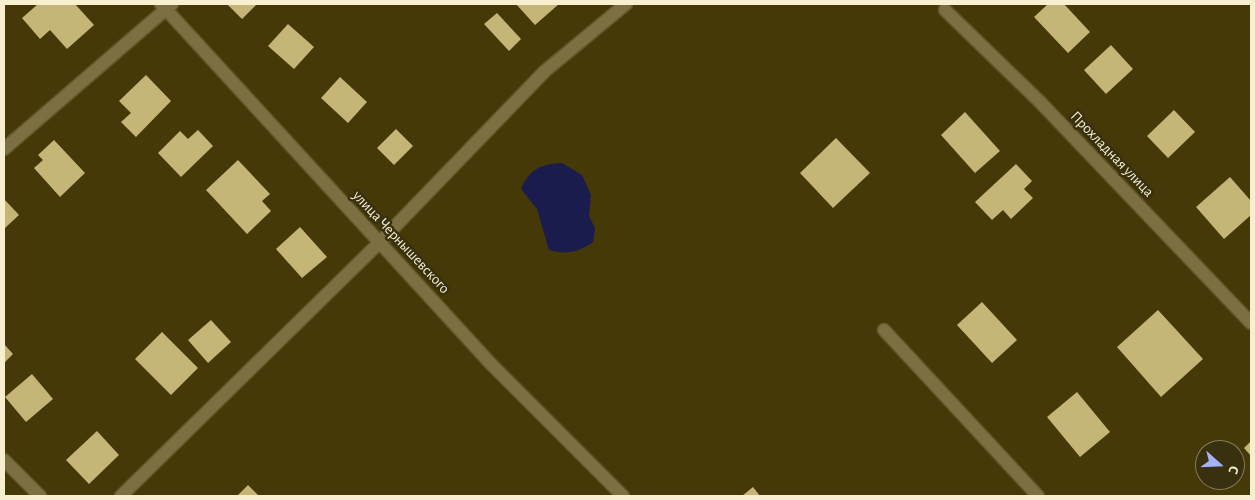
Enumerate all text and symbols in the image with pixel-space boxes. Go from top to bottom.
street label: Прохладная улица [1066,107,1158,201]
street label: улица Чернышевского [349,187,453,297]
north arrow [1195,440,1245,490]
text: С [1225,464,1241,476]

